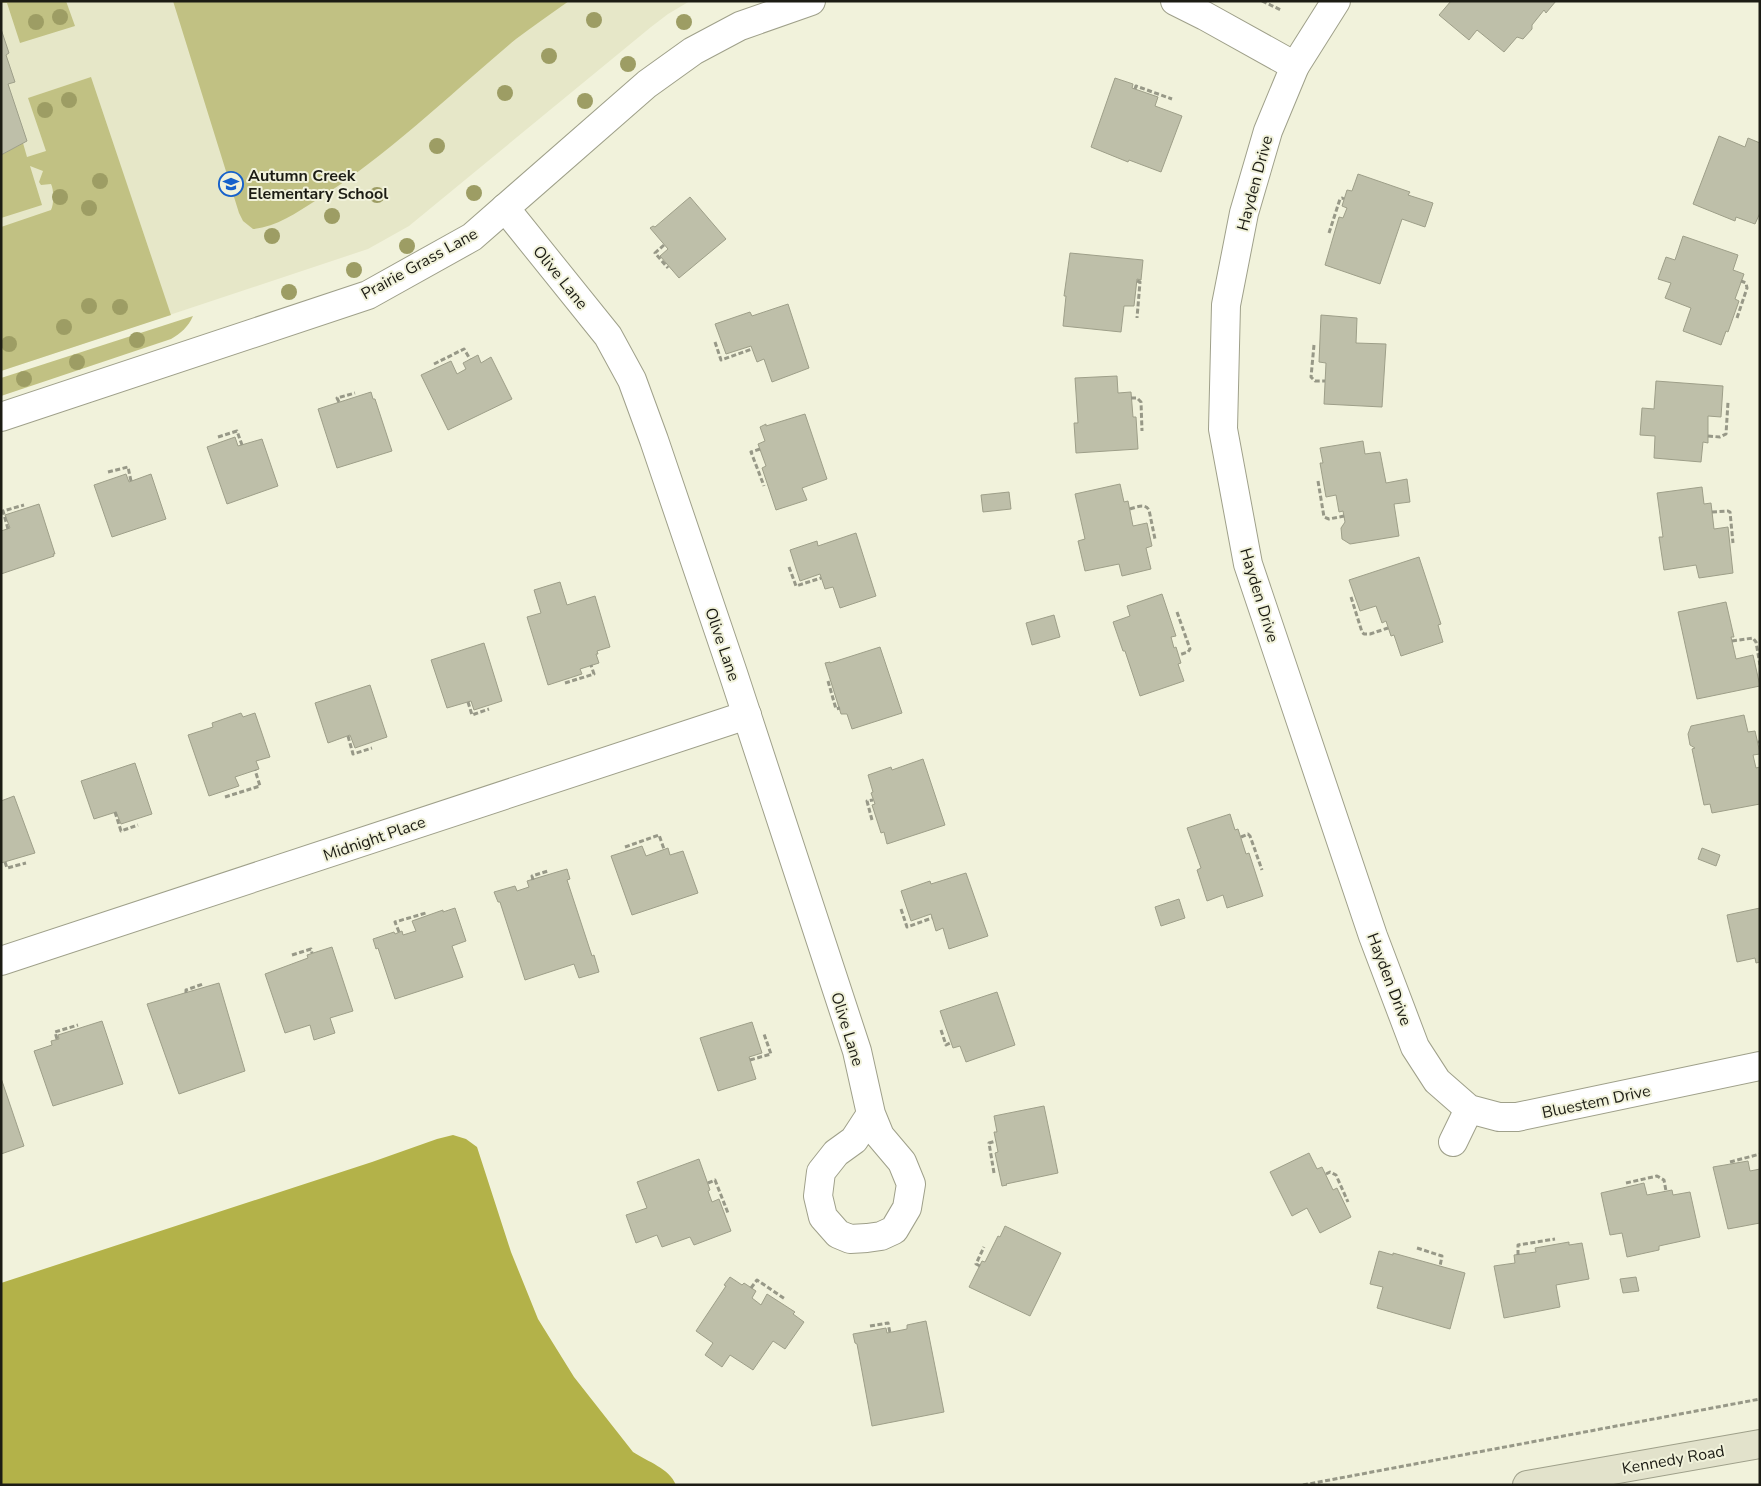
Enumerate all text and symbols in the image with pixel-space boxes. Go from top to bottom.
street label: Hayden Drive [1232,133,1278,233]
place label: Autumn Creek Elementary School [248,165,388,205]
school or university icon: Autumn Creek Elementary School [218,171,244,197]
street label: Prairie Grass Lane [357,223,482,305]
street label: Olive Lane [528,241,593,314]
street label: Hayden Drive [1234,545,1284,645]
street label: Olive Lane [699,605,745,684]
street label: Midnight Place [320,811,428,867]
street label: Hayden Drive [1361,930,1417,1029]
street label: Olive Lane [825,990,869,1069]
street label: Bluestem Drive [1540,1080,1653,1124]
street label: Kennedy Road [1620,1440,1726,1480]

